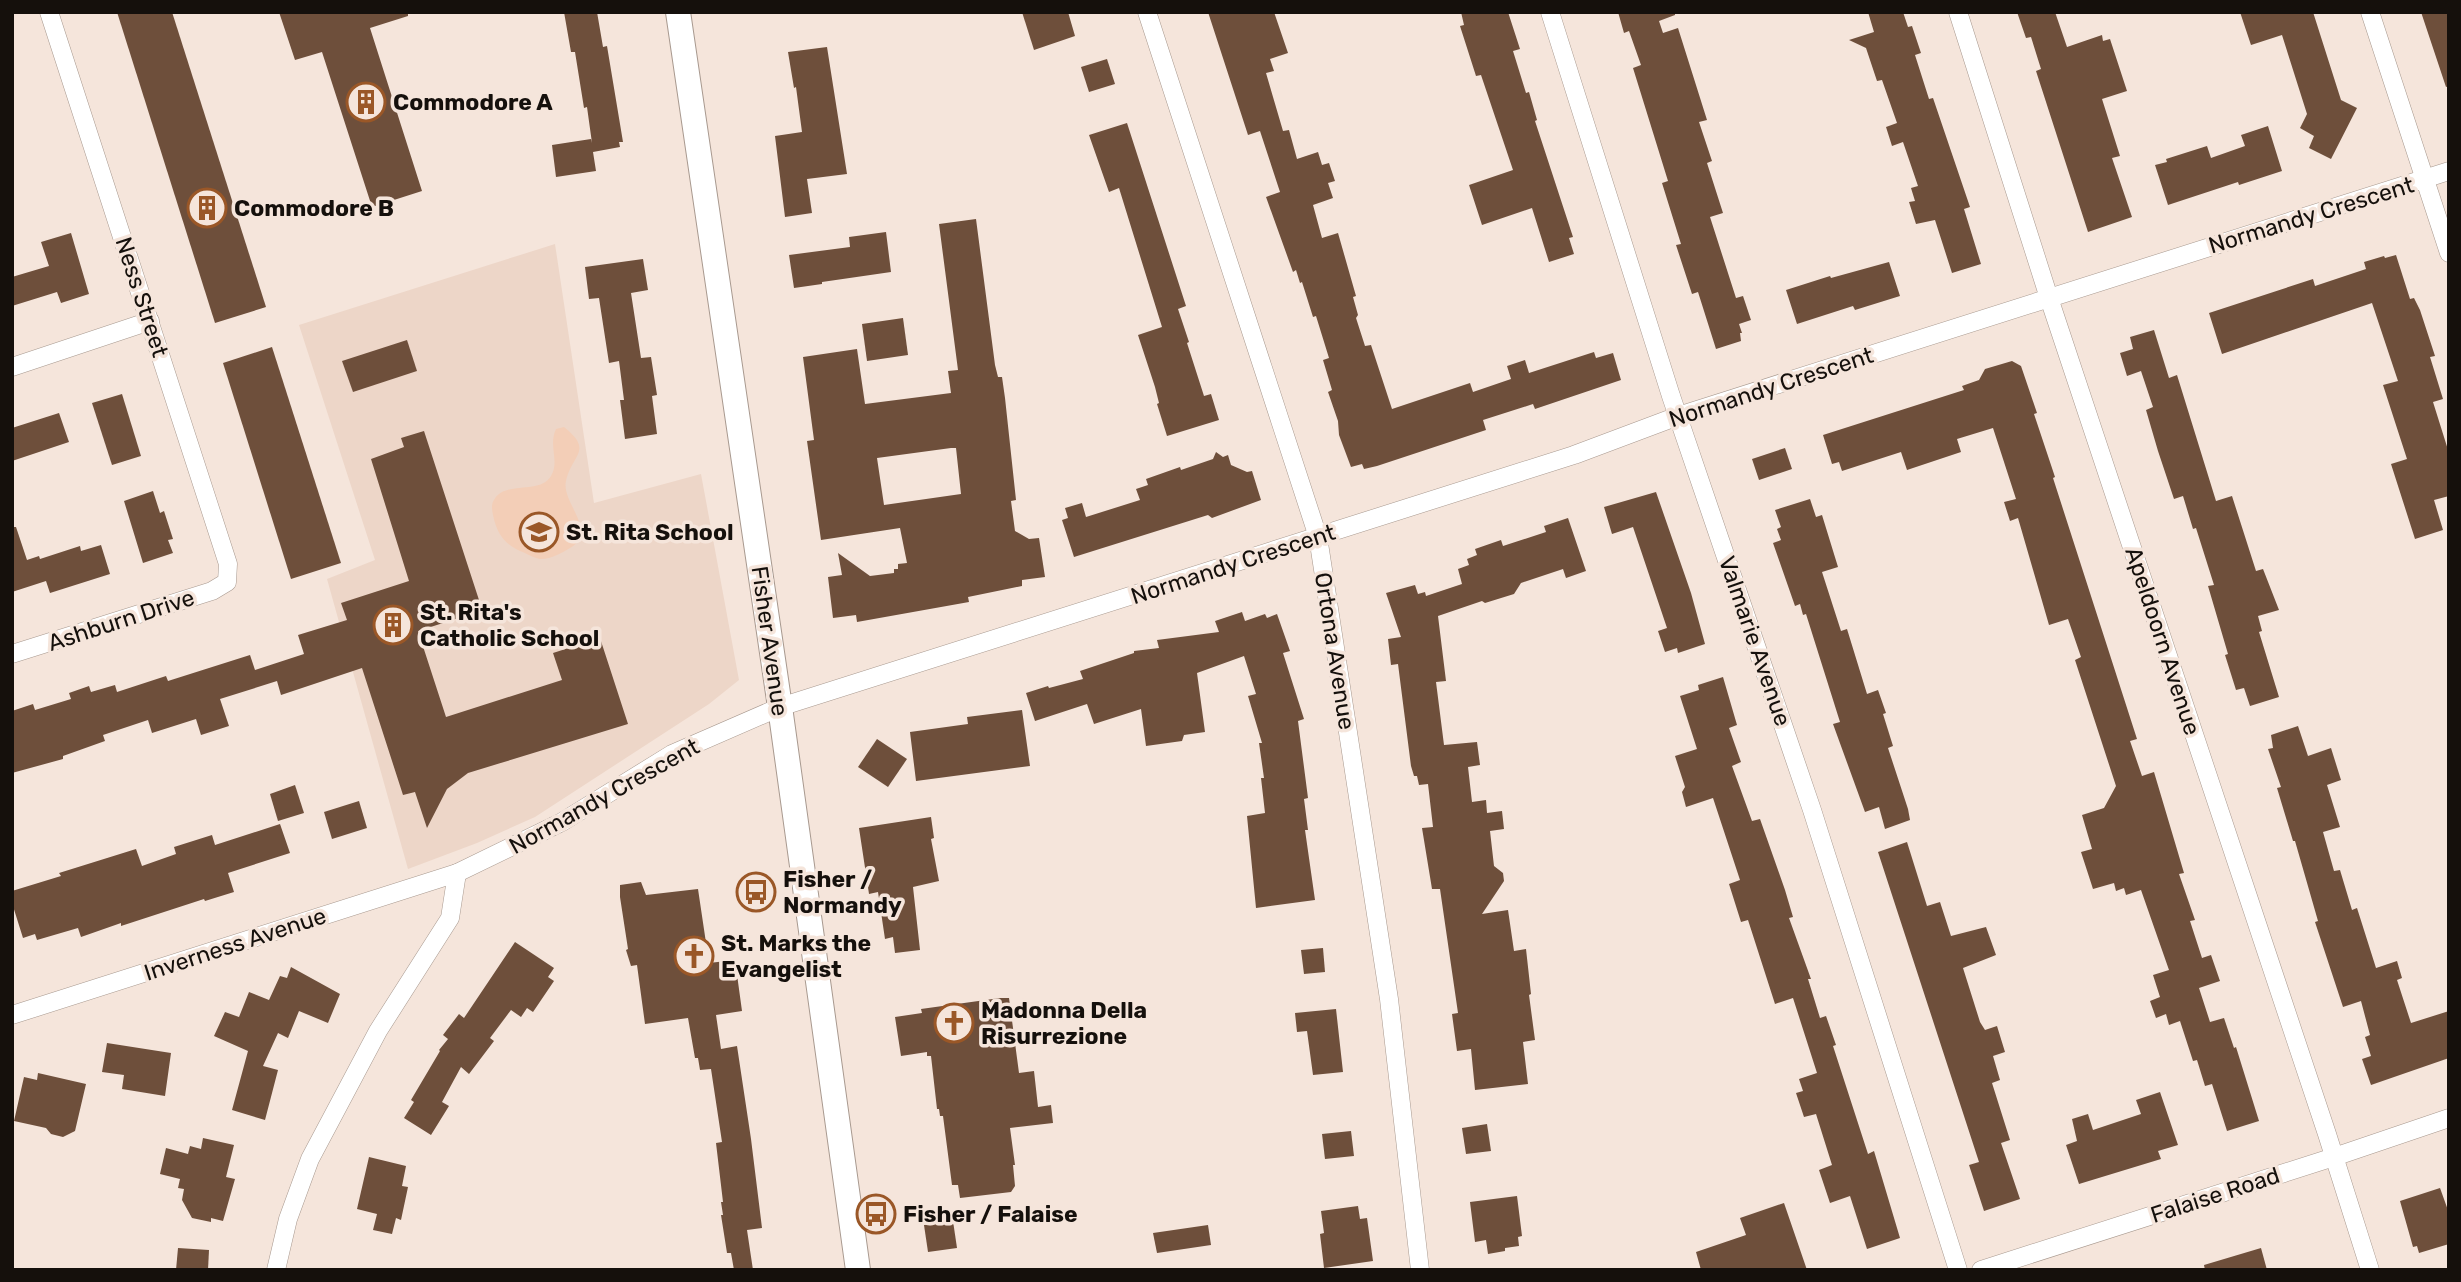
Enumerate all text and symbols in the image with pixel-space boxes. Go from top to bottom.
building icon: Commodore A [345,81,387,123]
place label: Commodore A [393,88,553,116]
street label: Normandy Crescent [2205,170,2417,260]
building icon: Commodore B [186,187,228,229]
place label: Commodore B [234,194,394,222]
street label: Ness Street [109,233,175,361]
street label: Normandy Crescent [1665,341,1877,433]
school or university icon: St. Rita School [518,511,560,553]
place label: St. Rita School [566,518,734,546]
street label: Normandy Crescent [1127,518,1339,610]
street label: Apeldoorn Avenue [2119,543,2207,739]
street label: Valmarie Avenue [1713,552,1797,730]
street label: Fisher Avenue [746,564,794,718]
street label: Ortona Avenue [1309,570,1361,732]
street label: Ashburn Drive [44,583,198,657]
place label: St. Rita's Catholic School [420,598,599,652]
building icon: St. Rita's Catholic School [372,604,414,646]
street label: Normandy Crescent [504,732,704,860]
place label: Fisher / Normandy [783,865,902,919]
bus stop icon: Fisher / Normandy [735,871,777,913]
street label: Inverness Avenue [140,901,330,987]
place label: St. Marks the Evangelist [721,929,871,983]
church icon: St. Marks the Evangelist [673,935,715,977]
place label: Madonna Della Risurrezione [981,996,1147,1050]
church icon: Madonna Della Risurrezione [933,1002,975,1044]
street label: Falaise Road [2147,1161,2283,1229]
bus stop icon: Fisher / Falaise [855,1193,897,1235]
place label: Fisher / Falaise [903,1200,1078,1228]

